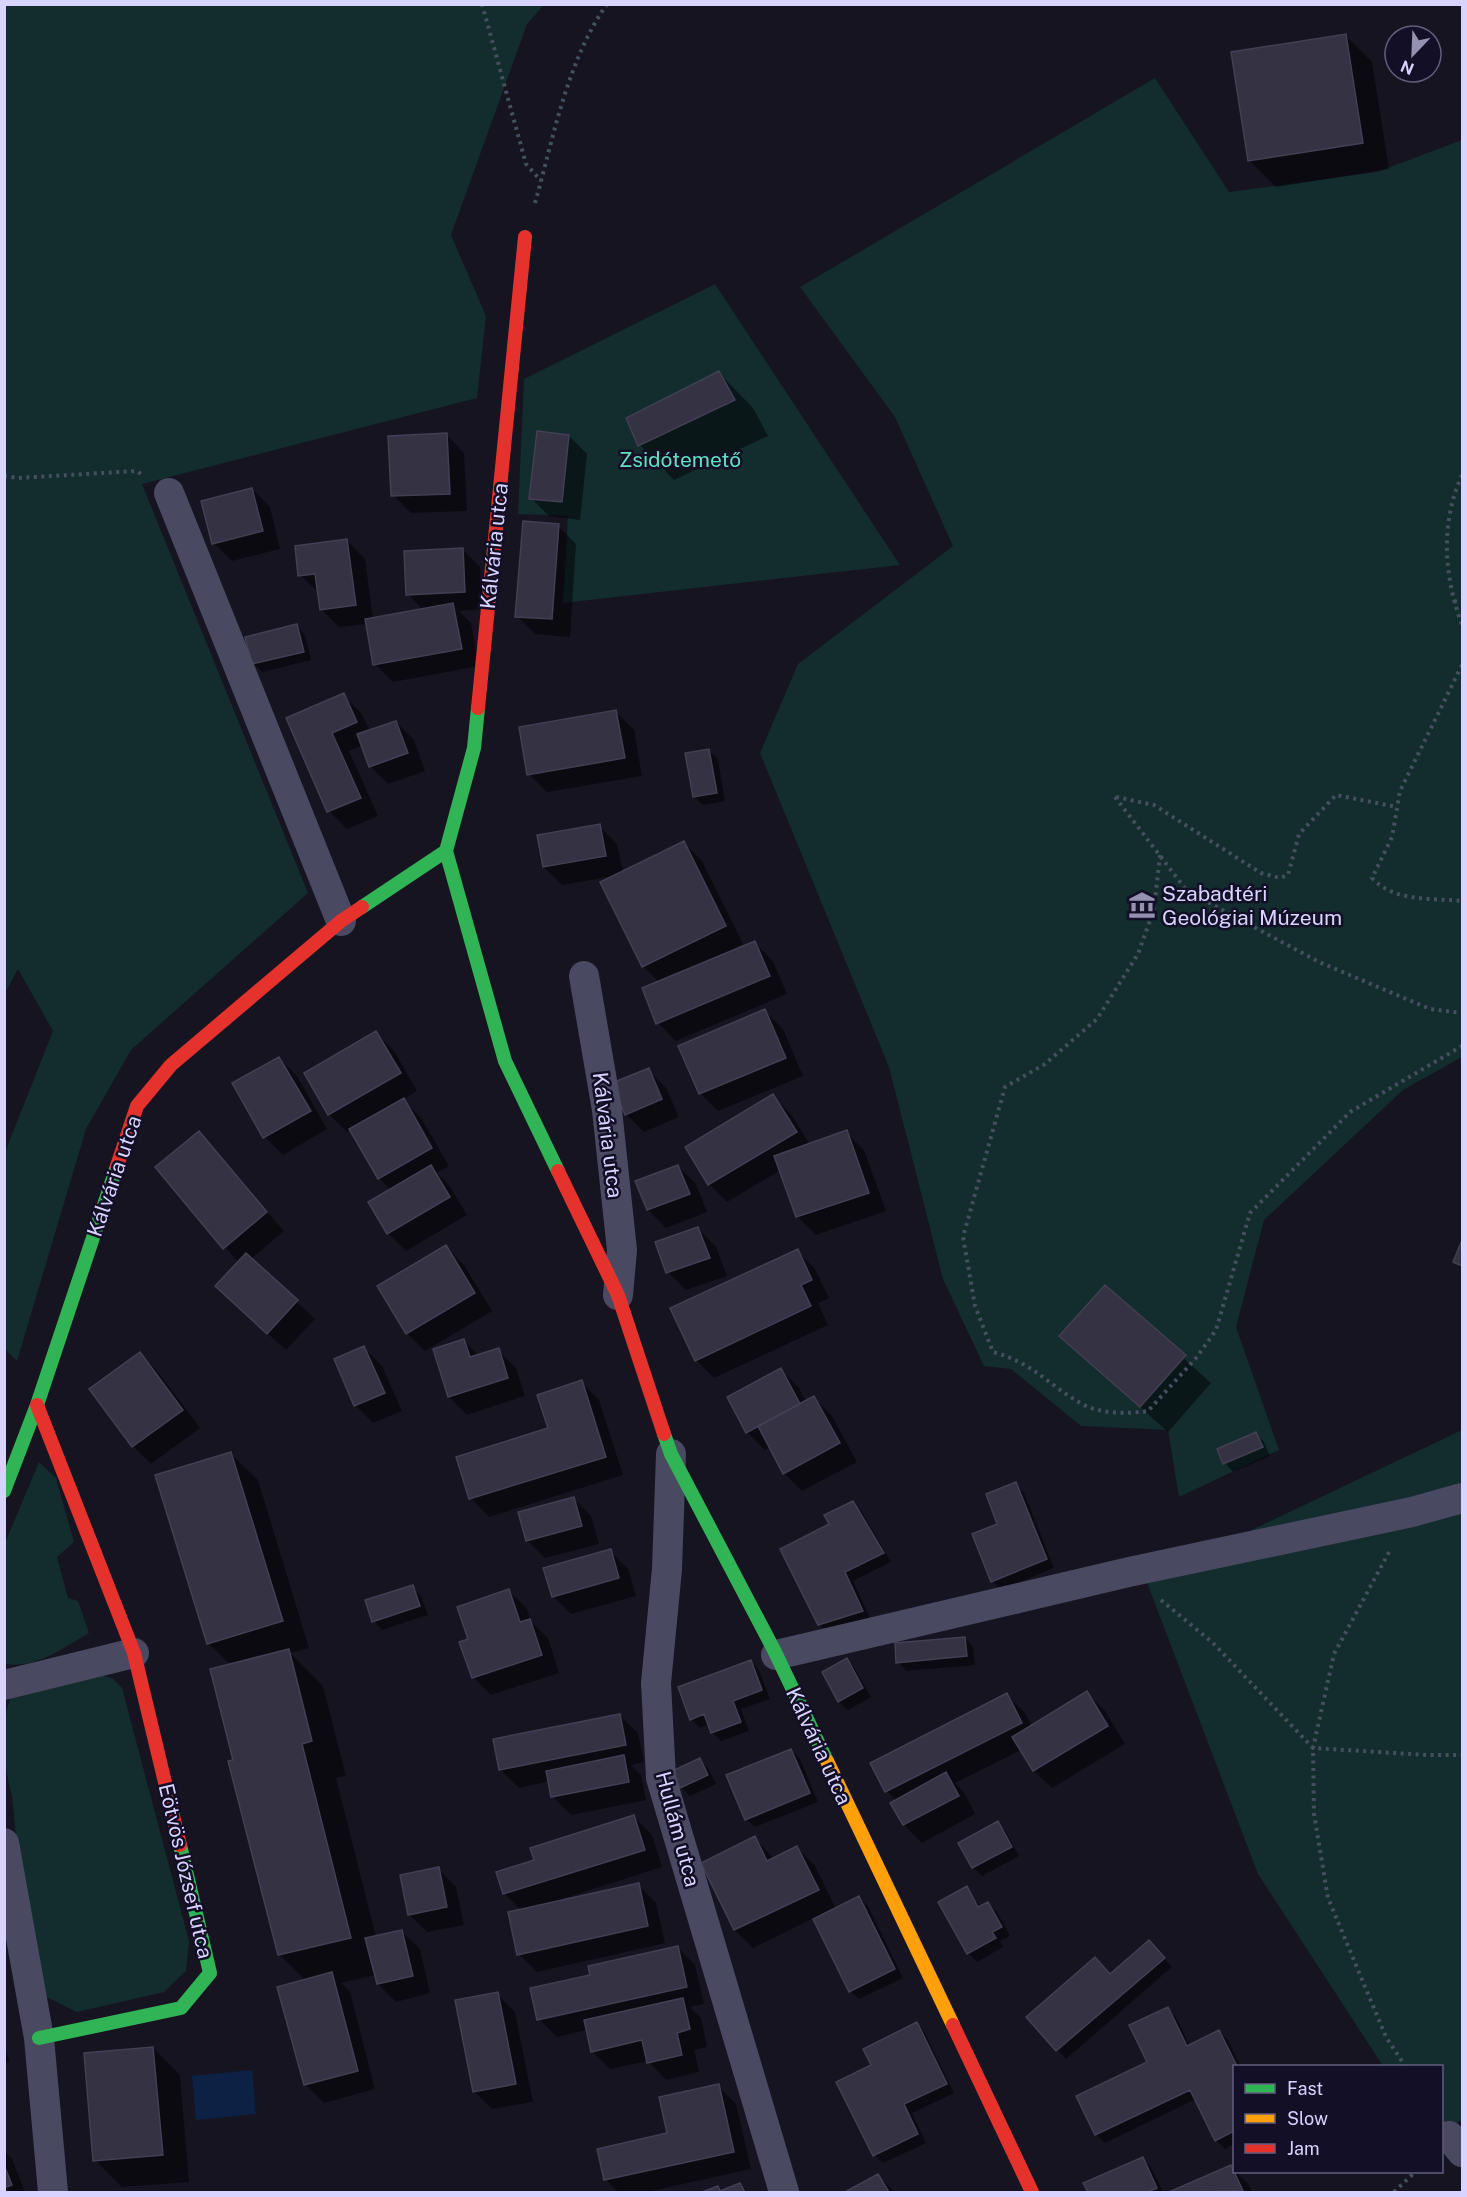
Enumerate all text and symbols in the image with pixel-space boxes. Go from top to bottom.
north arrow [1383,24,1443,84]
text: N [1398,56,1417,79]
park label: Zsidótemető [619,447,741,472]
street label: Kálvária utca [475,482,513,610]
place label: Szabadtéri Geológiai Múzeum [1162,881,1342,930]
museum icon: Szabadtéri Geológiai Múzeum [1127,890,1157,920]
street label: Kálvária utca [588,1071,628,1199]
street label: Kálvária utca [82,1112,146,1240]
street label: Kálvária utca [781,1683,857,1809]
street label: Hullám utca [651,1768,705,1890]
street label: Eötvös József utca [154,1781,218,1961]
legend [1233,2065,1443,2173]
text: Fast [1287,2078,1323,2099]
text: Slow [1287,2108,1328,2129]
text: Jam [1287,2138,1320,2159]

